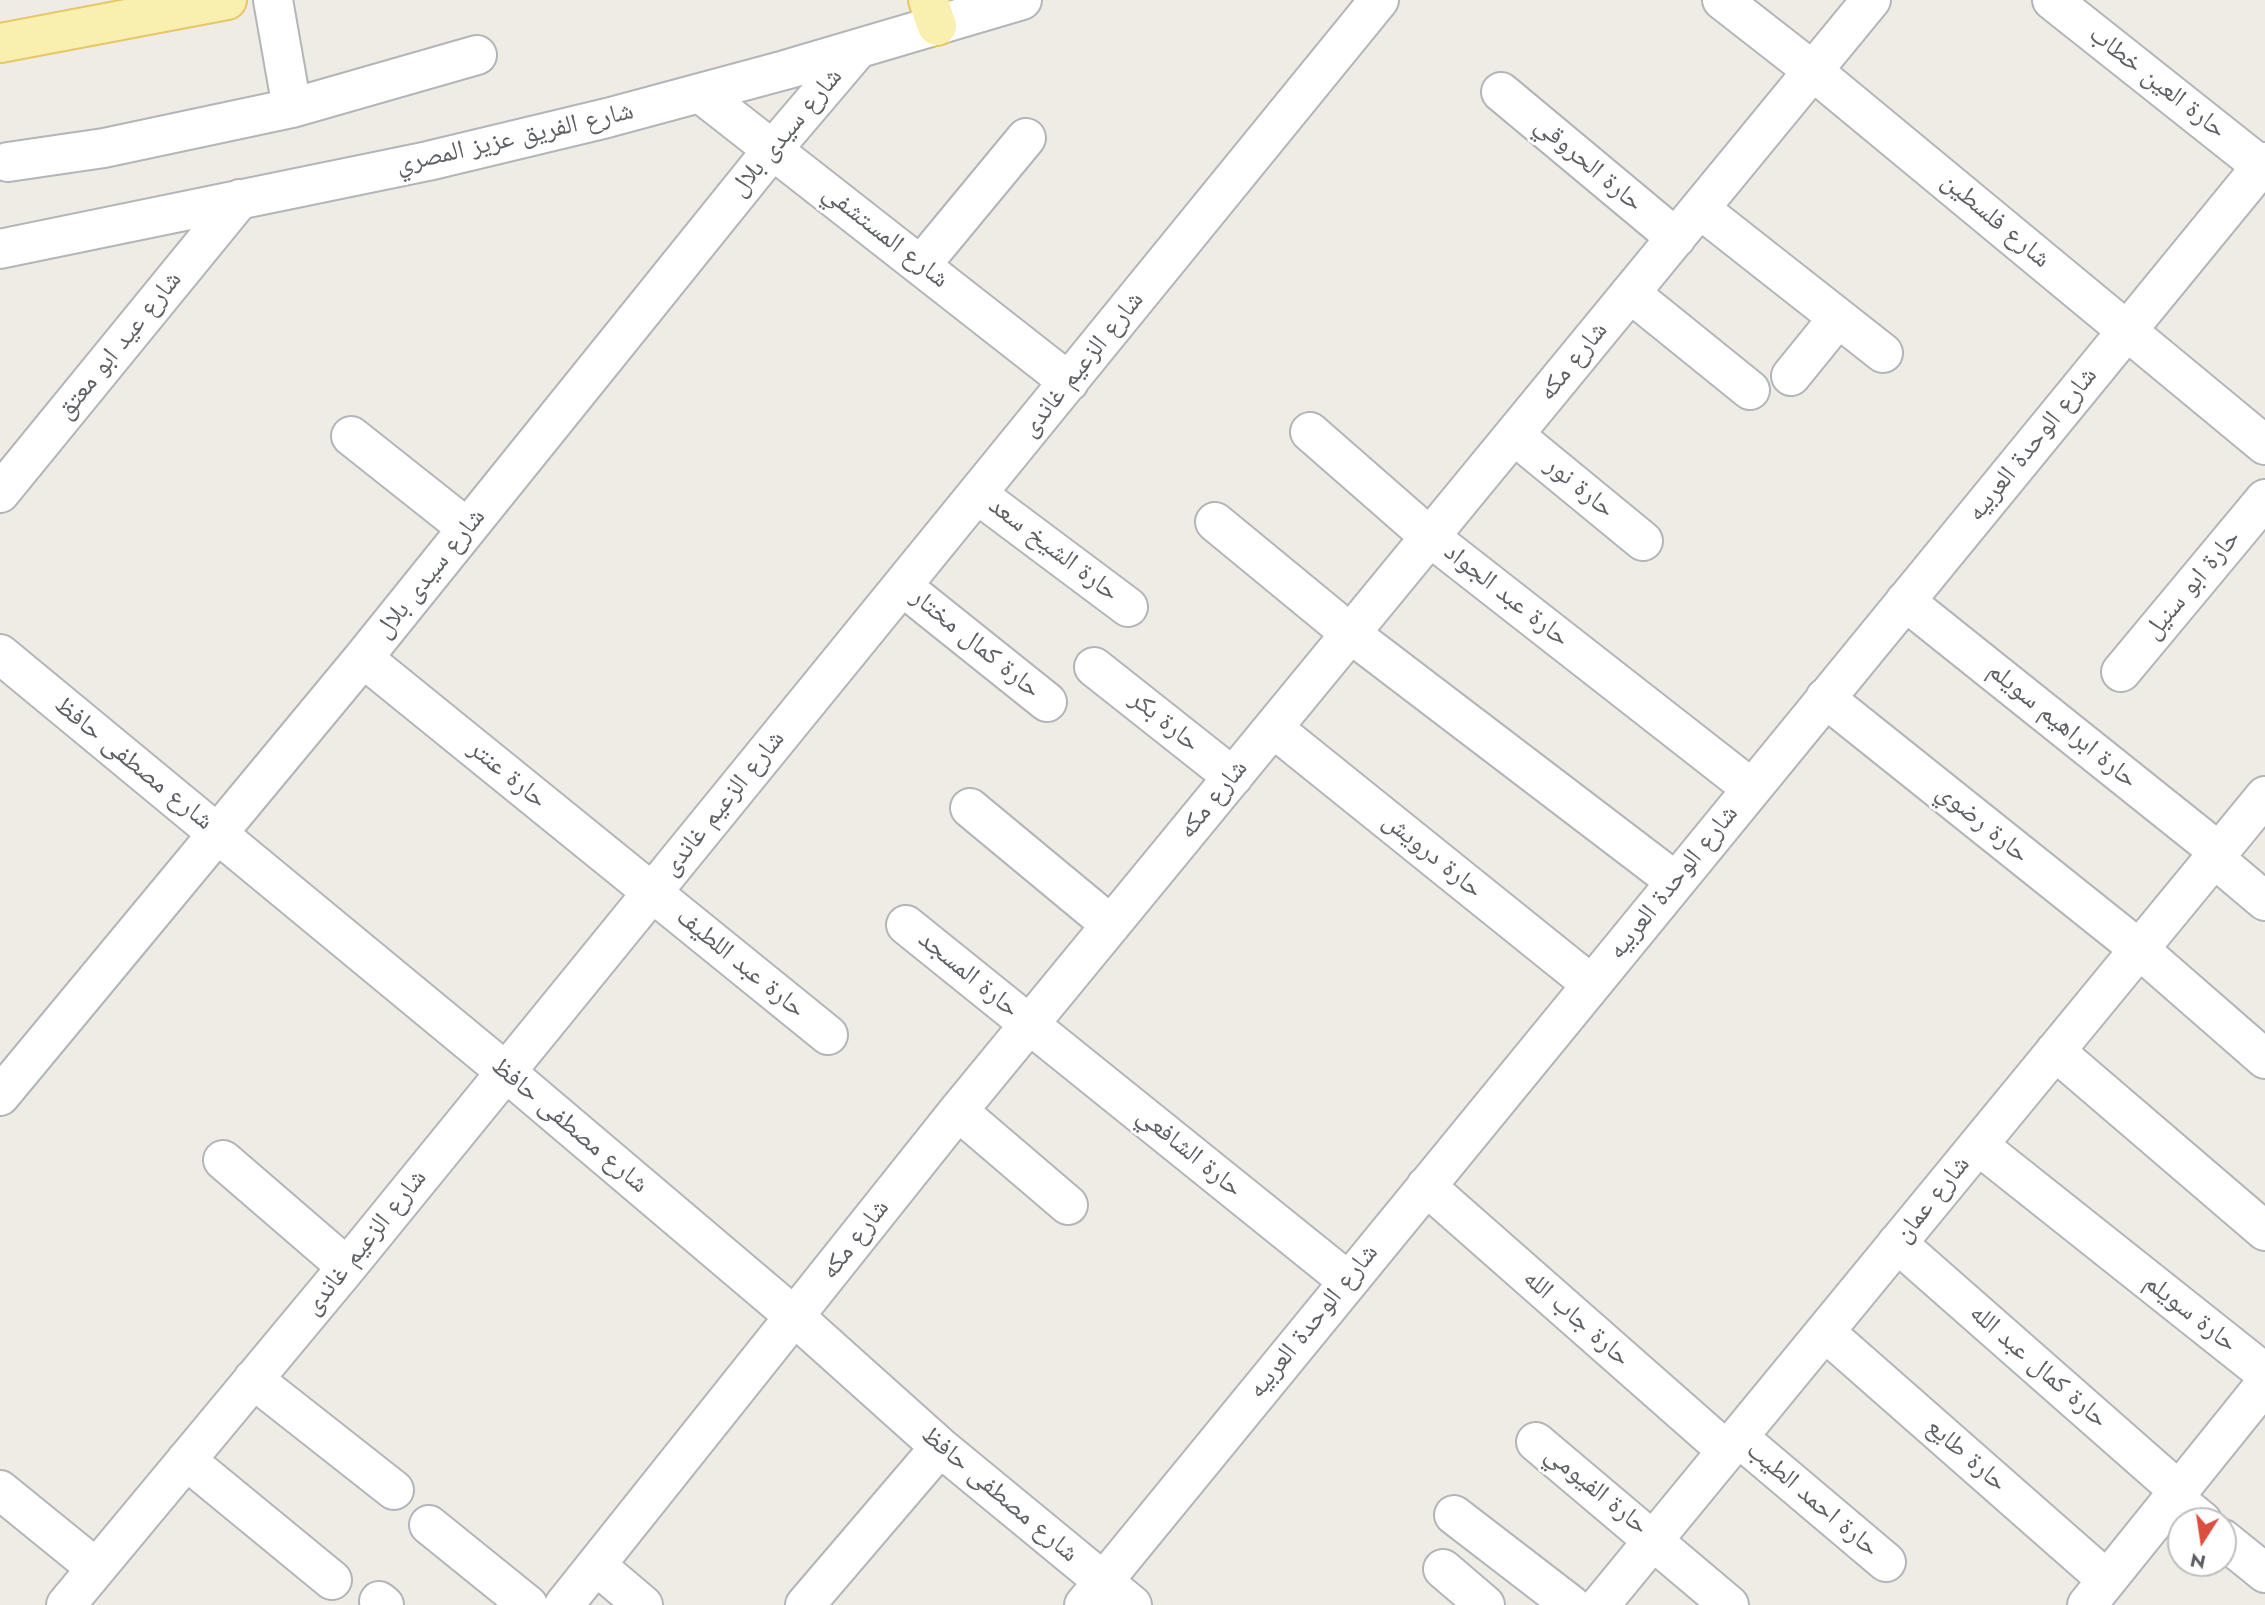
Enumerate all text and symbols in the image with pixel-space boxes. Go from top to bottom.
street label: حارة العين خطاب [2082,20,2232,146]
street label: شارع سيدى بلال [724,62,850,204]
street label: شارع الفريق عزيز المصري [393,96,637,182]
street label: حارة الحروقي [1527,111,1649,219]
street label: شارع فلسطين [1934,166,2056,276]
street label: شارع المستشفي [816,178,954,296]
street label: شارع عيد ابو معتق [51,266,189,426]
street label: شارع الزعيم غاندى [1015,286,1151,444]
street label: شارع مكه [1533,316,1615,408]
street label: شارع الوحدة العربيه [1961,362,2105,528]
street label: حارة نور [1538,450,1620,526]
street label: حارة الشيخ سعد [982,491,1124,609]
street label: شارع سيدى بلال [369,503,493,645]
street label: حارة ابو سنيل [2138,524,2248,646]
street label: حارة عبد الجواد [1437,537,1575,655]
street label: حارة كمال مختار [904,582,1046,706]
street label: حارة ابراهيم سويلم [1981,656,2143,796]
street label: حارة بكر [1123,684,1205,760]
street label: شارع مصطفى حافظ [47,690,219,838]
street label: شارع الزعيم غاندى [656,725,792,883]
street label: حارة عنتر [461,734,553,816]
street label: شارع مكه [1173,754,1255,846]
street label: حارة رضوي [1929,777,2035,871]
street label: شارع الوحدة العربيه [1602,800,1746,966]
street label: حارة درويش [1376,806,1488,906]
street label: حارة عبد اللطيف [669,902,811,1026]
street label: حارة المسجد [911,925,1025,1025]
street label: شارع مصطفى حافظ [484,1051,654,1201]
street label: حارة الشافعي [1130,1101,1248,1205]
street label: شارع عمان [1888,1150,1978,1250]
street label: شارع الزعيم غاندى [298,1164,434,1322]
street label: شارع مكه [815,1194,897,1286]
street label: شارع الوحدة العربيه [1242,1239,1386,1405]
street label: حارة جاب الله [1516,1264,1636,1374]
street label: حارة سويلم [2137,1268,2243,1360]
street label: حارة كمال عبد الله [1962,1298,2114,1436]
street label: حارة طايع [1919,1413,2013,1499]
street label: شارع مصطفى حافظ [914,1420,1084,1570]
street label: حارة احمد الطيب [1739,1435,1885,1565]
street label: حارة الفيومي [1538,1440,1654,1542]
north arrow [2167,1507,2237,1577]
text: N [2188,1546,2208,1576]

